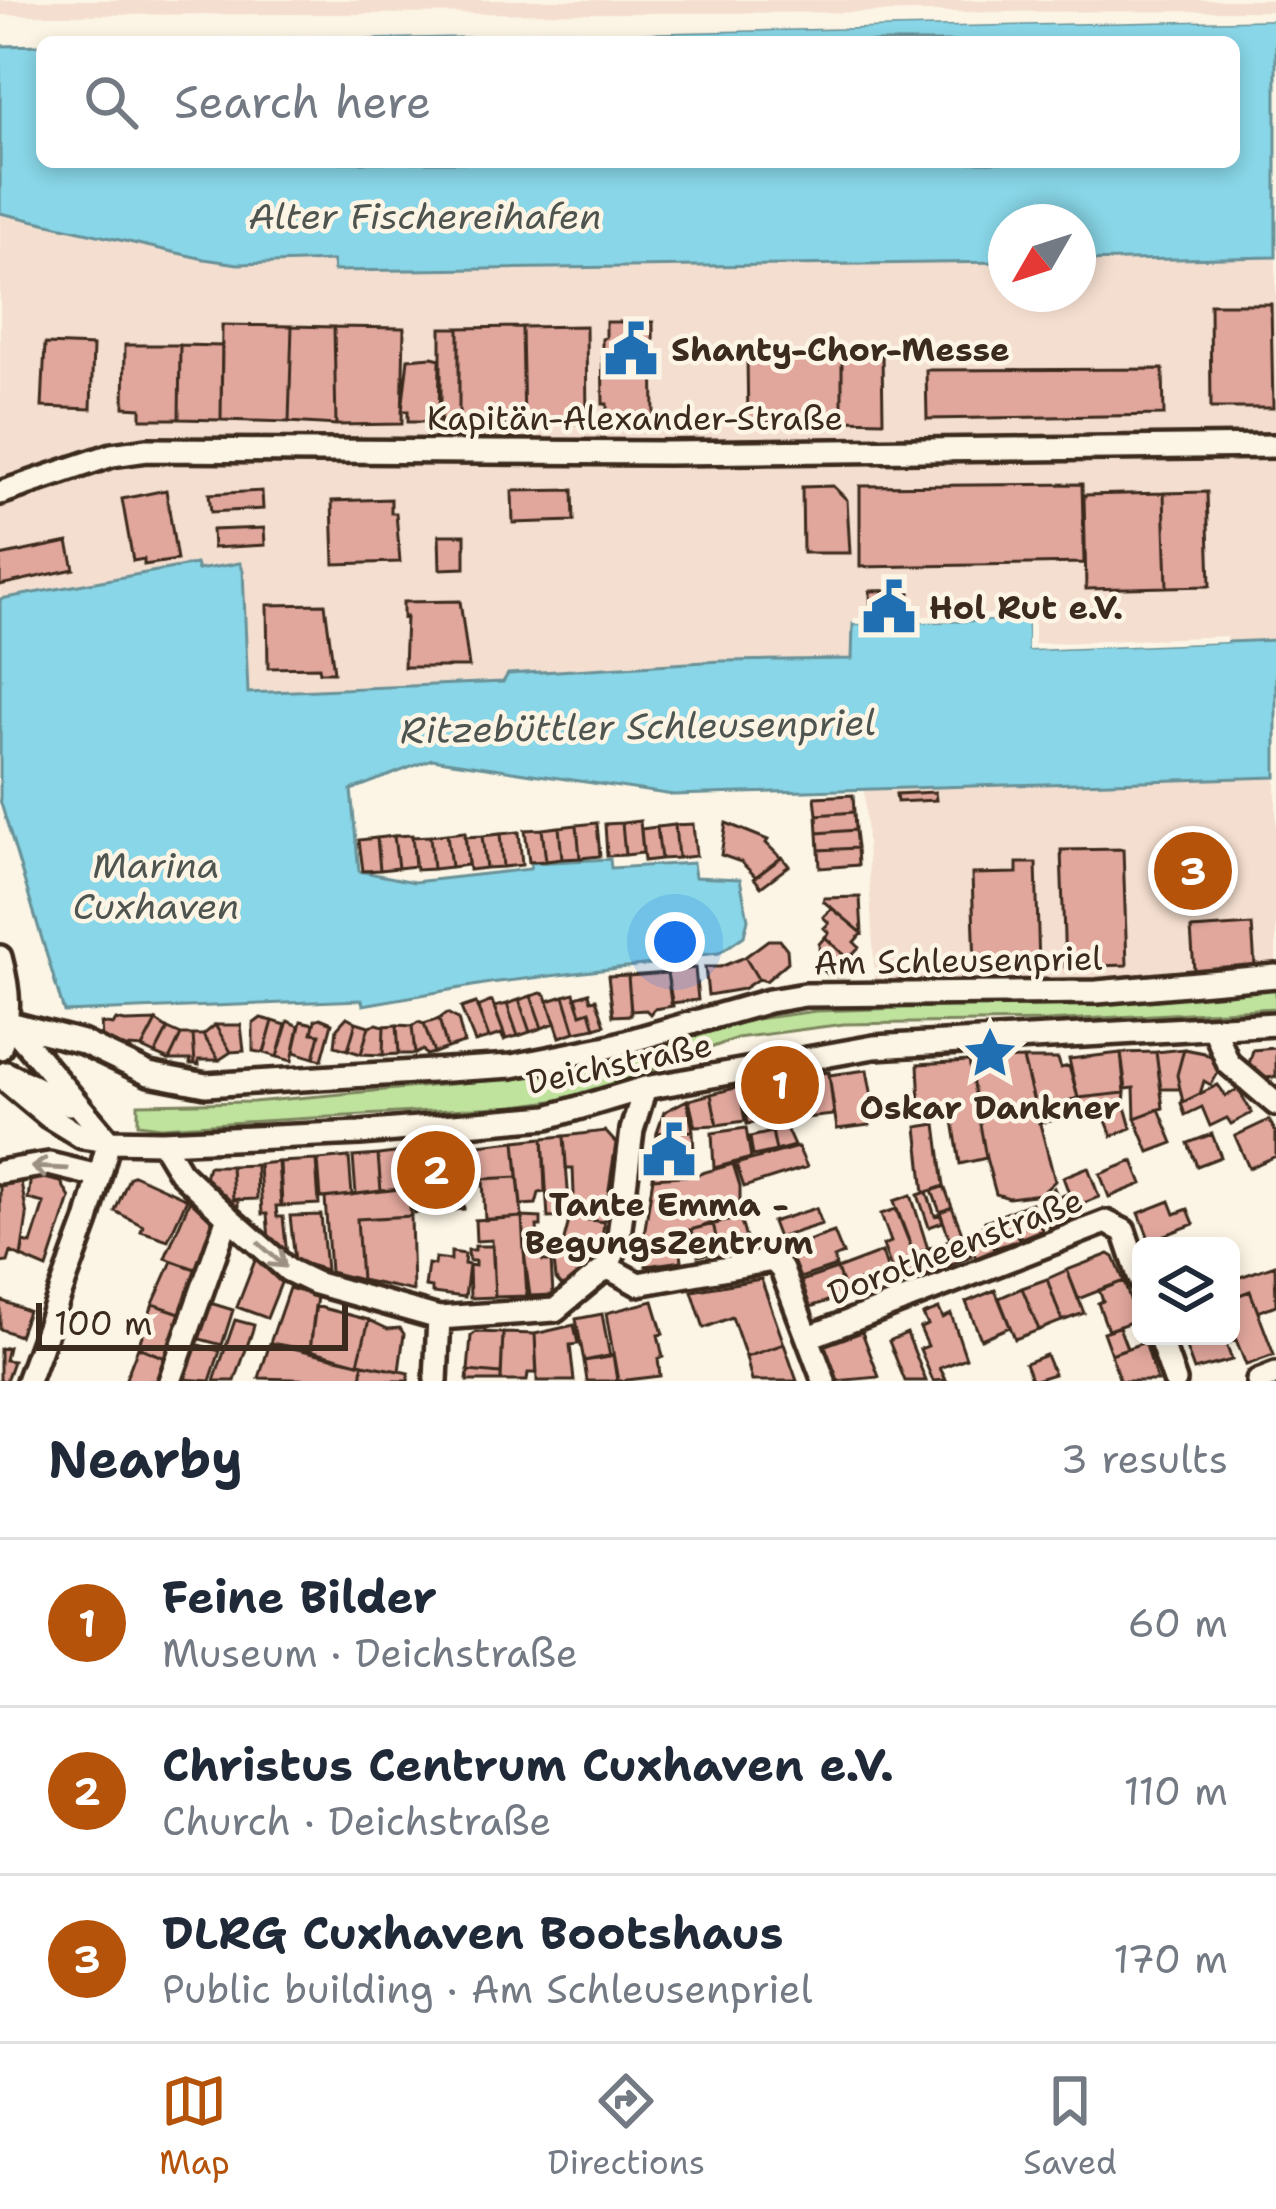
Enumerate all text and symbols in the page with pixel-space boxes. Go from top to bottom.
search box [36,36,1240,168]
icon: search [78,69,144,135]
text: Search here [174,72,431,132]
water label: Alter Fischereihafen [248,192,602,241]
north arrow [988,204,1096,312]
public building icon: Shanty-Chor-Messe [602,320,660,378]
place label: Shanty-Chor-Messe [671,327,1010,372]
street label: Kapitän-Alexander-Straße [427,396,843,441]
public building icon: Hol Rut e.V. [860,578,918,636]
place label: Hol Rut e.V. [929,585,1123,630]
water label: Ritzebüttler Schleusenpriel [400,698,876,755]
pin: 3 [1154,826,1232,916]
water label: Marina Cuxhaven [73,841,239,931]
your location [645,912,705,972]
street label: Am Schleusenpriel [813,935,1103,986]
street label: Deichstraße [522,1022,716,1105]
place icon: Oskar Dankner [961,1024,1019,1082]
pin: 1 [741,1040,819,1130]
place label: Oskar Dankner [860,1085,1121,1130]
public building icon: Tante Emma - BegungsZentrum [640,1121,698,1179]
pin: 2 [397,1125,475,1215]
one-way arrow [31,1156,70,1179]
street label: Dorotheenstraße [821,1177,1089,1316]
place label: Tante Emma - BegungsZentrum [525,1182,813,1265]
map controls [1132,1237,1240,1345]
button: layers [1132,1237,1240,1345]
one-way arrow [256,1241,286,1268]
scale bar [36,1297,348,1350]
text: 100 m [54,1301,153,1346]
text: Nearby [48,1425,243,1493]
text: 3 results [1061,1433,1228,1485]
text: Feine Bilder [162,1567,437,1627]
text: 1 [78,1597,96,1649]
text: 60 m [1128,1597,1228,1649]
text: Museum · Deichstraße [162,1627,578,1679]
text: Christus Centrum Cuxhaven e.V. [162,1735,894,1795]
text: 2 [73,1765,101,1817]
text: 110 m [1124,1765,1228,1817]
text: Church · Deichstraße [162,1795,551,1847]
text: DLRG Cuxhaven Bootshaus [162,1903,783,1963]
text: 3 [73,1933,101,1985]
text: 170 m [1113,1933,1228,1985]
text: Public building · Am Schleusenpriel [162,1963,812,2015]
tab: Map [159,2068,230,2185]
tab: Directions [548,2068,705,2185]
tab: Saved [1023,2068,1117,2185]

